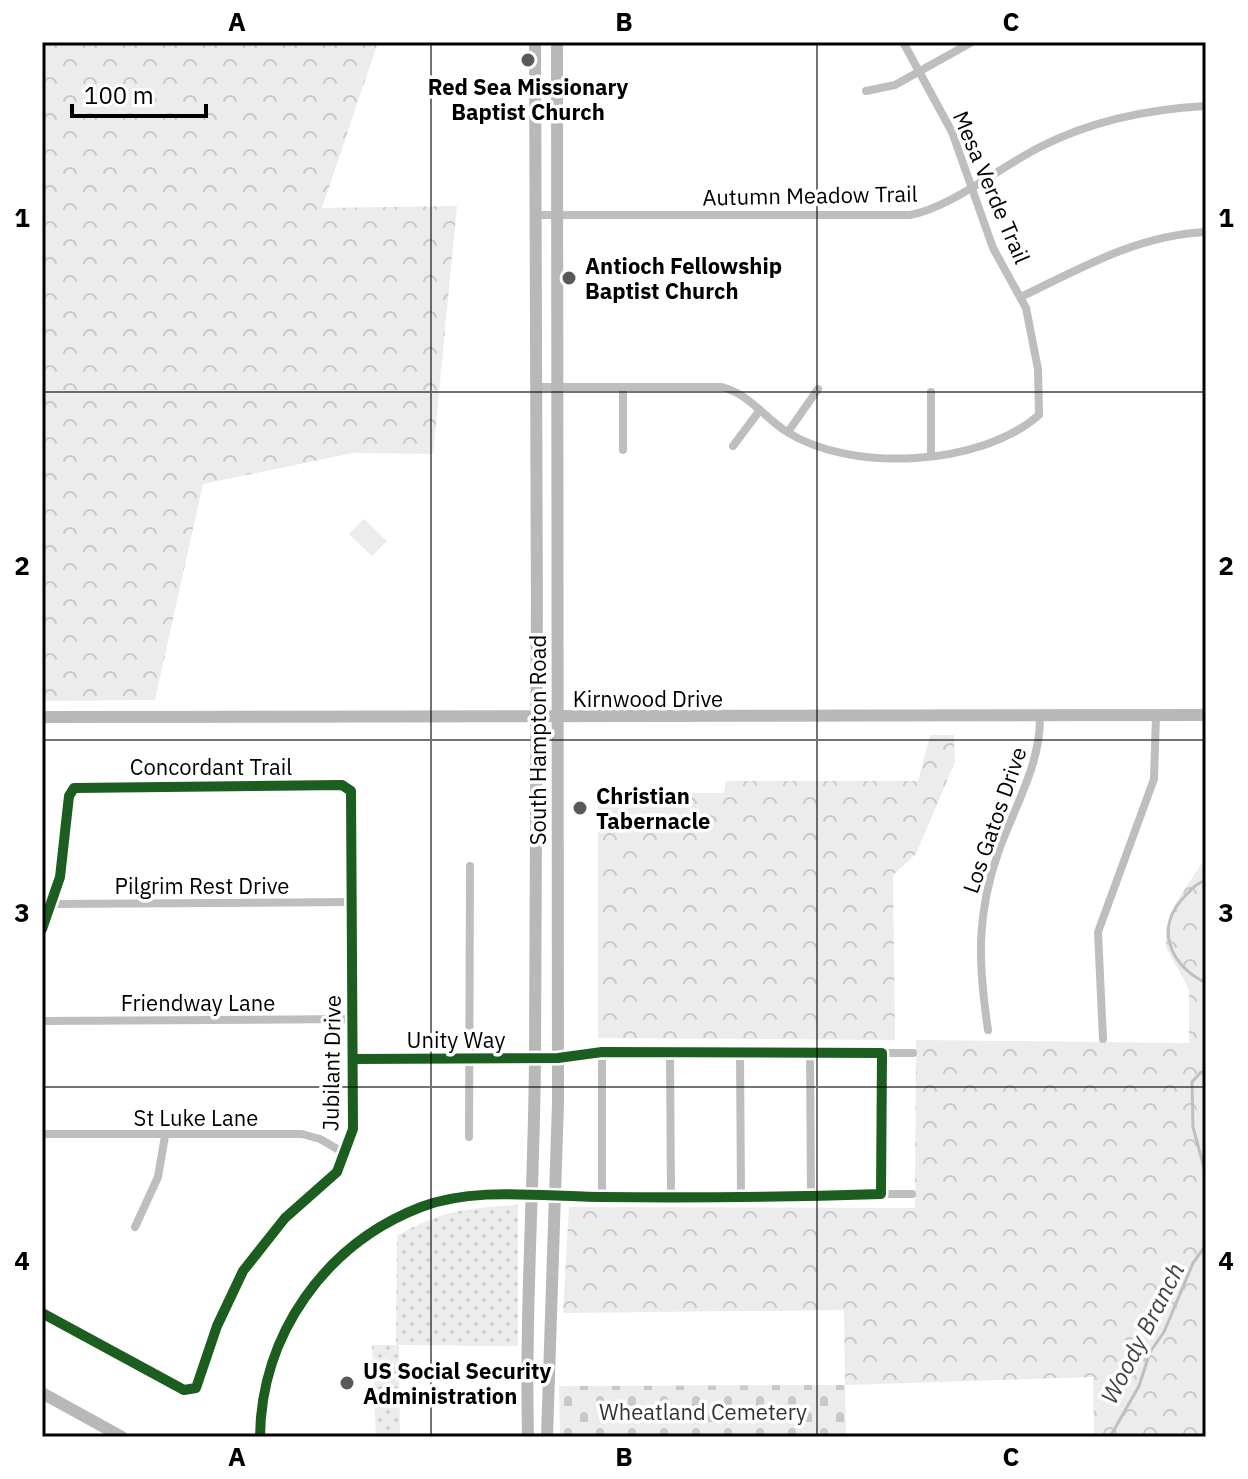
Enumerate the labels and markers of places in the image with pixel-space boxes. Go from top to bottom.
marker: Red Sea Missionary Baptist Church [519,51,537,69]
place label: Red Sea Missionary Baptist Church [428,72,629,126]
place label: Antioch Fellowship Baptist Church [585,251,782,305]
marker: Antioch Fellowship Baptist Church [560,269,578,287]
place label: Christian Tabernacle [596,781,711,835]
marker: Christian Tabernacle [571,799,589,817]
place label: US Social Security Administration [363,1356,552,1410]
marker: US Social Security Administration [338,1374,356,1392]

